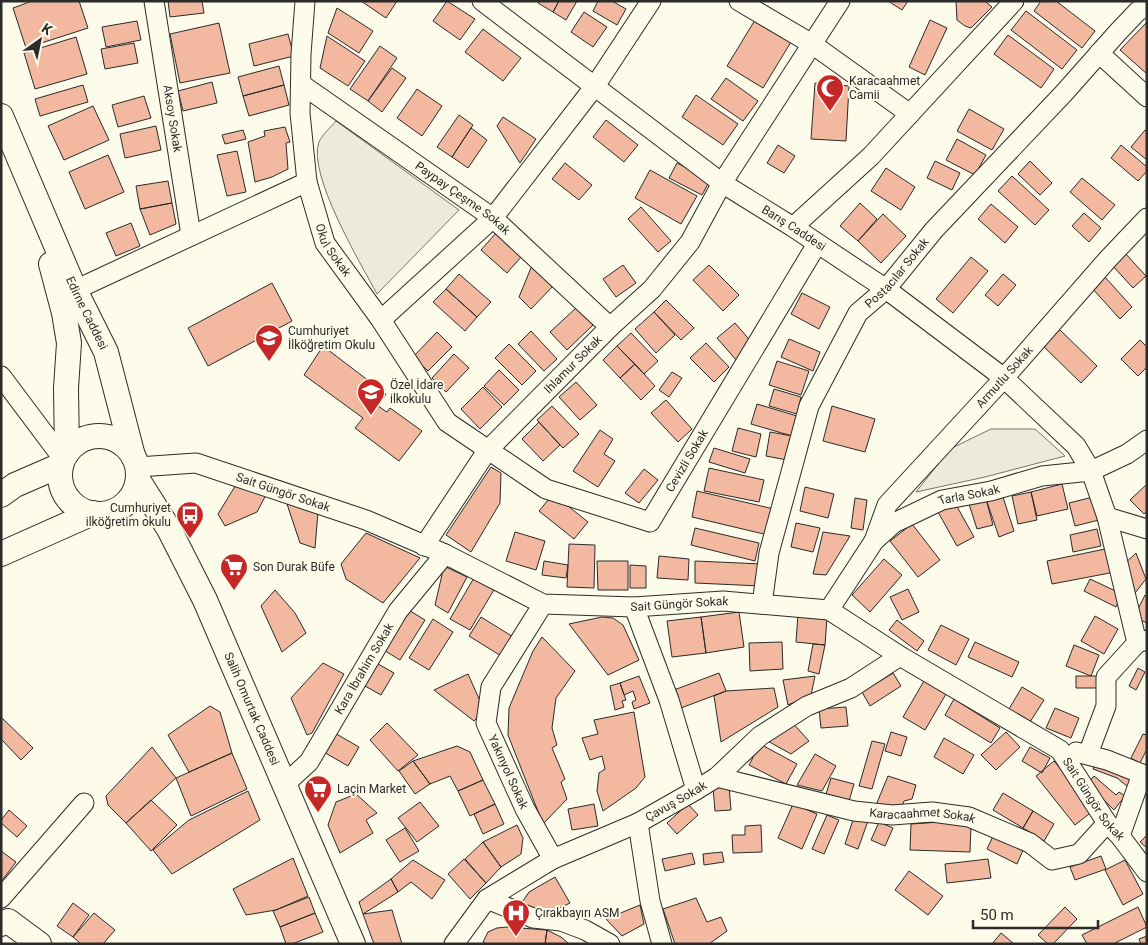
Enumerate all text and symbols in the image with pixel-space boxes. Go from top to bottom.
north arrow [15,15,65,65]
text: K [39,20,55,38]
mosque icon: Karacaahmet Camii [815,73,845,112]
place label: Karacaahmet Camii [849,74,920,102]
street label: Aksoy Sokak [160,84,185,154]
street label: Paypay Çeşme Sokak [412,159,514,238]
street label: Barış Caddesi [759,202,829,254]
street label: Okul Sokak [313,222,355,280]
street label: Postacılar Sokak [862,234,932,311]
street label: Edirne Caddesi [63,274,111,352]
school or university icon: Cumhuriyet İlköğretim Okulu [254,323,284,362]
place label: Cumhuriyet İlköğretim Okulu [288,324,375,352]
street label: Ihlamur Sokak [541,332,605,396]
street label: Armutlu Sokak [973,342,1036,411]
school or university icon: Özel İdare ilkokulu [356,377,386,416]
place label: Özel İdare ilkokulu [390,377,443,406]
street label: Cevizli Sokak [663,426,711,494]
street label: Sait Güngör Sokak [234,470,333,515]
street label: Tarla Sokak [936,482,1002,508]
bus stop icon: Cumhuriyet ilköğretim okulu [175,500,205,539]
place label: Cumhuriyet ilköğretim okulu [86,501,171,529]
supermarket icon: Son Durak Büfe [219,552,249,591]
place label: Son Durak Büfe [253,560,335,574]
street label: Sait Güngör Sokak [630,594,730,614]
street label: Kara İbrahim Sokak [332,620,397,717]
street label: Salih Omurtak Caddesi [221,650,282,768]
street label: Yakınyol Sokak [485,733,531,812]
street label: Sait Güngör Sokak [1060,755,1128,844]
supermarket icon: Laçin Market [303,774,333,813]
street label: Çavuş Sokak [643,778,710,824]
place label: Laçin Market [337,782,406,796]
street label: Karacaahmet Sokak [869,805,979,826]
hospital icon: Çırakbayırı ASM [501,898,531,937]
scale bar [973,898,1098,930]
place label: Çırakbayırı ASM [535,906,620,920]
text: 50 m [980,906,1014,924]

